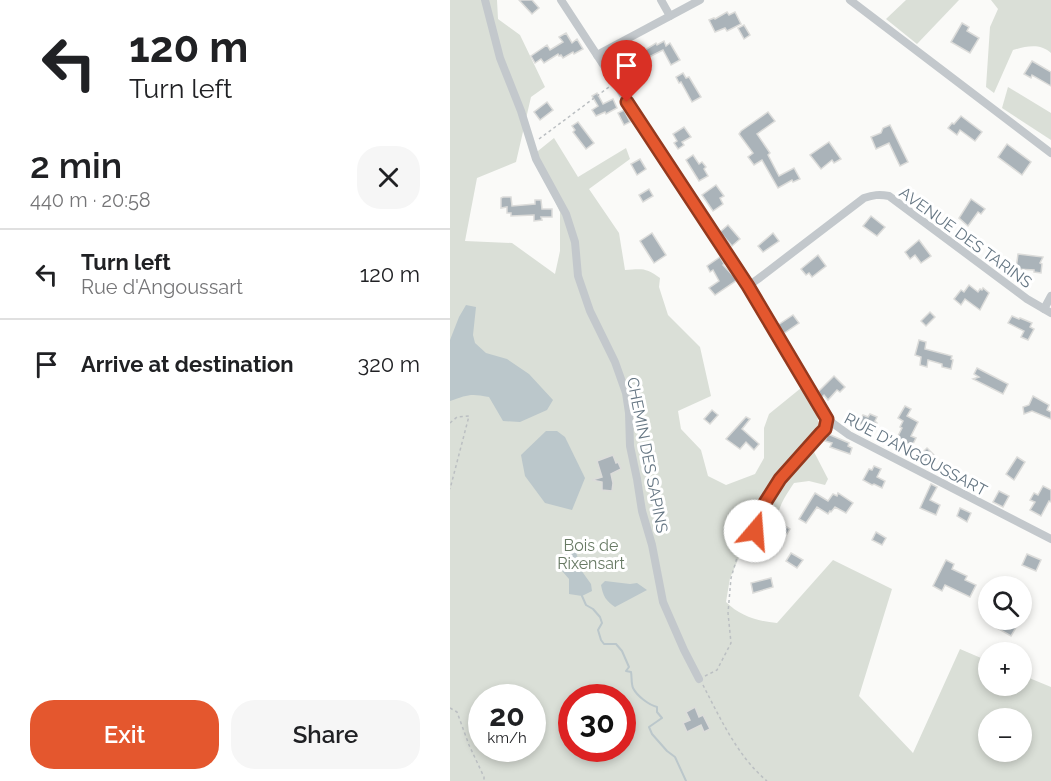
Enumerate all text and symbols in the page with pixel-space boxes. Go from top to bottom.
text: 120 m [129,23,248,72]
icon: left [30,24,108,102]
pin [601,40,652,102]
icon: arrive [610,49,643,82]
text: Turn left [129,73,232,104]
text: 2 min [30,144,122,186]
button: close [357,146,420,209]
street label: AVENUE DES TARINS [896,183,1036,292]
text: 440 m · 20:58 [30,188,151,212]
text: Turn left [81,249,171,275]
icon: left [30,258,63,291]
text: 120 m [360,261,420,287]
text: Rue d'Angoussart [81,275,243,299]
icon: arrive [30,348,63,381]
text: Arrive at destination [81,351,294,377]
text: 320 m [357,351,420,377]
street label: CHEMIN DES SAPINS [623,376,672,535]
street label: RUE D'ANGOUSSART [841,409,991,500]
position arrow [723,499,787,563]
park label: Bois de Rixensart [557,536,625,573]
map controls [978,576,1032,762]
button: search [978,576,1032,630]
button: + [978,642,1032,696]
speed limit sign: 30 [558,684,636,762]
text: 20 [489,698,525,733]
button: Exit [30,700,219,769]
button: Share [231,700,420,769]
button: − [978,708,1032,762]
text: km/h [487,729,527,747]

